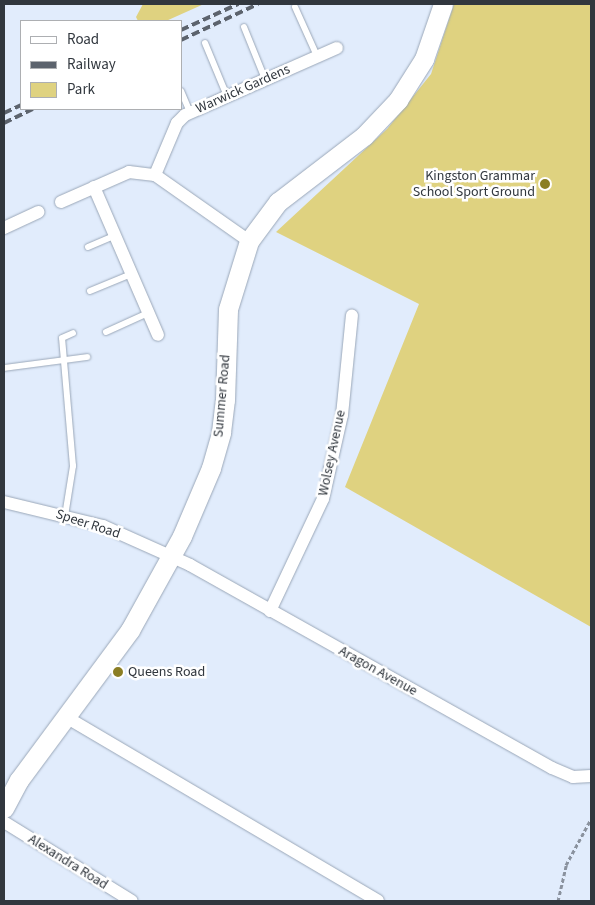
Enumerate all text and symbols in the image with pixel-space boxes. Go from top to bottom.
legend [20,20,182,110]
text: Road [67,29,99,50]
text: Railway [67,54,116,75]
street label: Warwick Gardens [193,61,293,117]
text: Park [67,79,95,100]
place label: Kingston Grammar School Sport Ground [413,168,535,200]
marker: Kingston Grammar School Sport Ground [539,178,551,190]
street label: Summer Road [210,354,234,438]
street label: Wolsey Avenue [315,408,349,498]
street label: Speer Road [54,506,122,542]
street label: Aragon Avenue [336,643,420,699]
place label: Queens Road [128,664,205,680]
marker: Queens Road [112,666,124,678]
street label: Alexandra Road [25,831,111,893]

